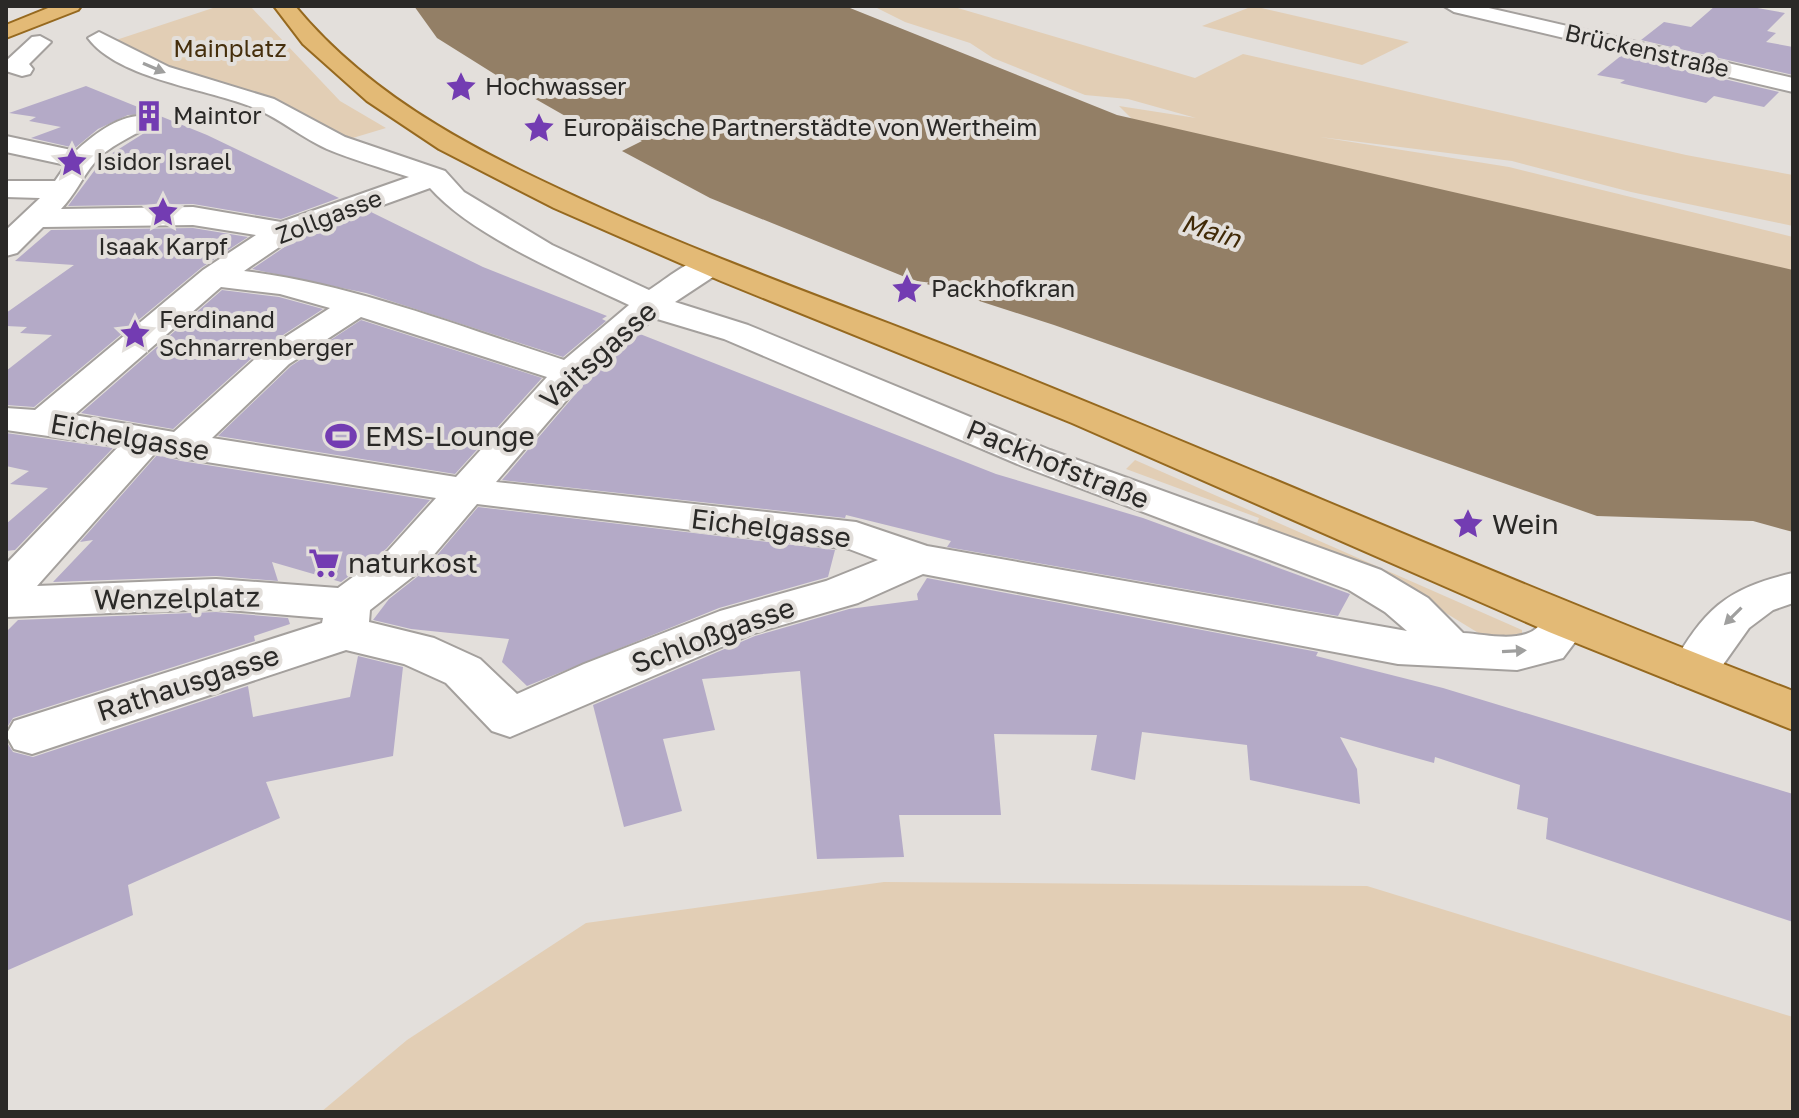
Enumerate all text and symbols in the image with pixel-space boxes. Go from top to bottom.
street label: Brückenstraße [1562,17,1732,83]
park label: Mainplatz [173,33,287,62]
one-way arrow [143,62,166,75]
place icon: Hochwasser [444,70,478,104]
place label: Hochwasser [485,71,626,100]
building icon: Maintor [132,99,166,133]
place label: Maintor [173,100,262,129]
place icon: Europäische Partnerstädte von Wertheim [522,111,556,145]
place label: Europäische Partnerstädte von Wertheim [563,112,1038,141]
place icon: Isidor Israel [55,145,89,179]
place label: Isidor Israel [96,146,232,175]
street label: Zollgasse [271,182,386,249]
place icon: Isaak Karpf [146,195,180,229]
water label: Main [1178,207,1245,254]
place label: Isaak Karpf [98,231,228,260]
place icon: Packhofkran [890,272,924,306]
place label: Packhofkran [931,273,1075,302]
street label: Vaitsgasse [533,294,663,416]
place label: Ferdinand Schnarrenberger [159,304,354,361]
place icon: Ferdinand Schnarrenberger [118,317,152,351]
street label: Eichelgasse [48,406,212,467]
street label: Packhofstraße [962,412,1154,515]
sports icon: EMS-Lounge [324,419,358,453]
place label: EMS-Lounge [365,419,535,452]
street label: Eichelgasse [689,501,853,554]
place icon: Wein [1451,507,1485,541]
place label: Wein [1492,507,1559,540]
supermarket icon: naturkost [307,546,341,580]
place label: naturkost [348,546,478,579]
street label: Wenzelplatz [93,580,261,615]
street label: Schloßgasse [627,590,799,679]
one-way arrow [1724,606,1743,625]
street label: Rathausgasse [93,638,283,727]
one-way arrow [1502,645,1527,658]

